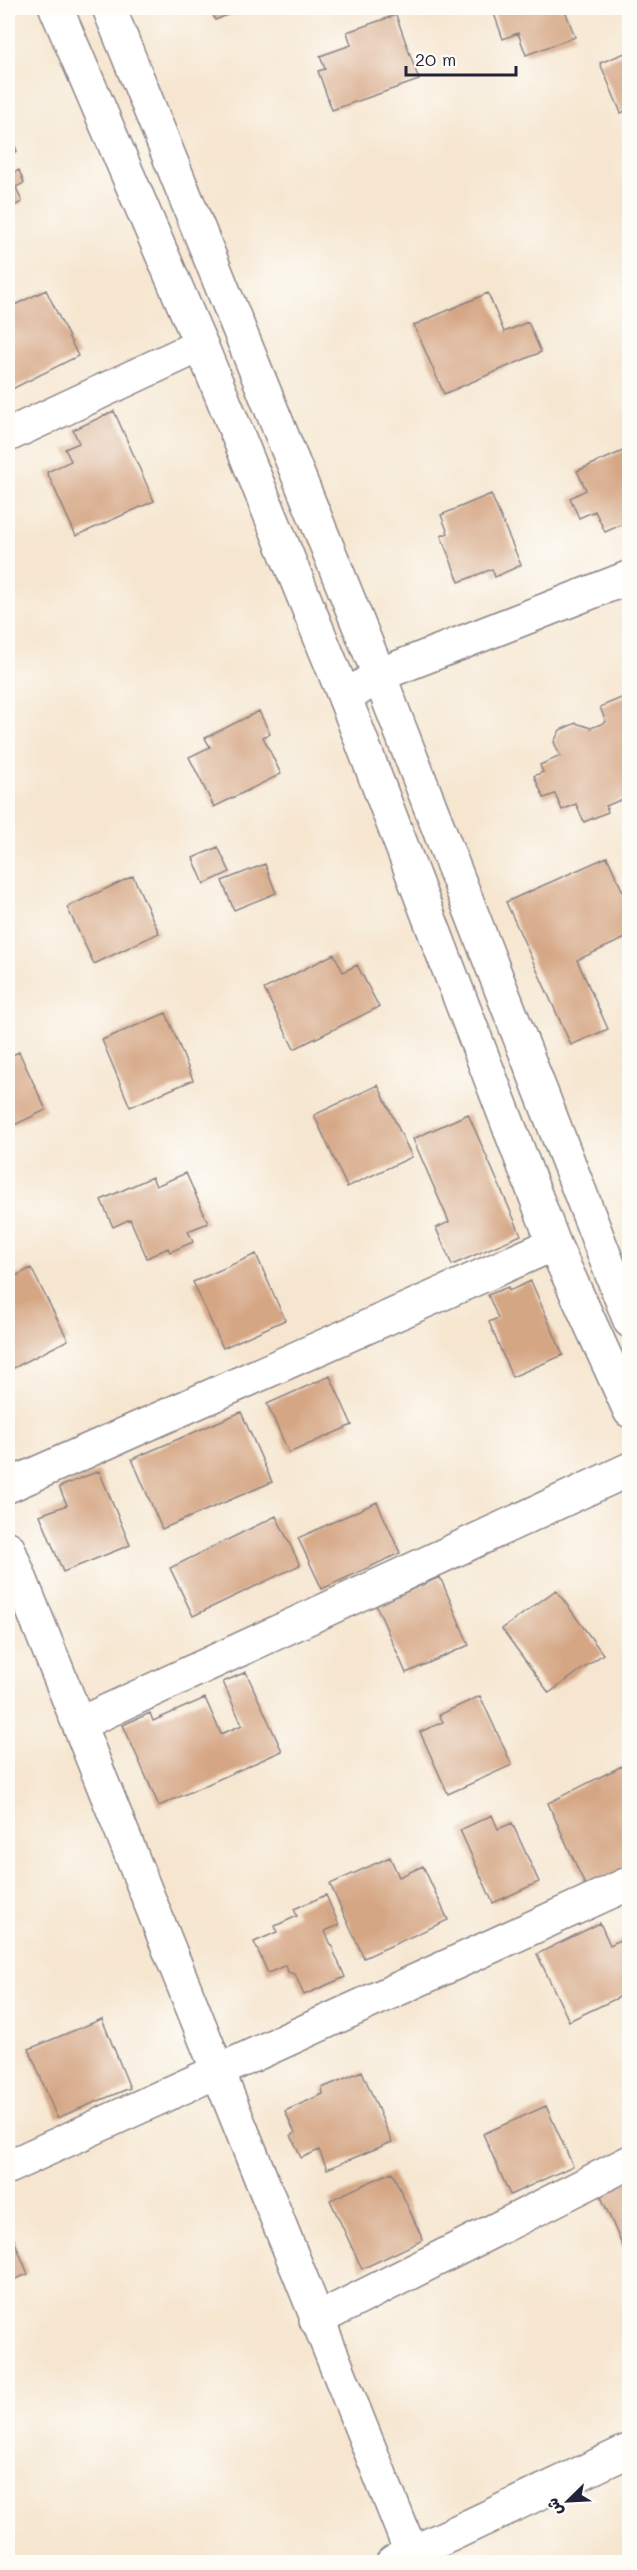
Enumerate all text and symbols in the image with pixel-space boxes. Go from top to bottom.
scale bar [406,39,516,77]
text: 20 m [415,47,456,71]
north arrow [538,2471,598,2531]
text: ش [541,2495,567,2520]

